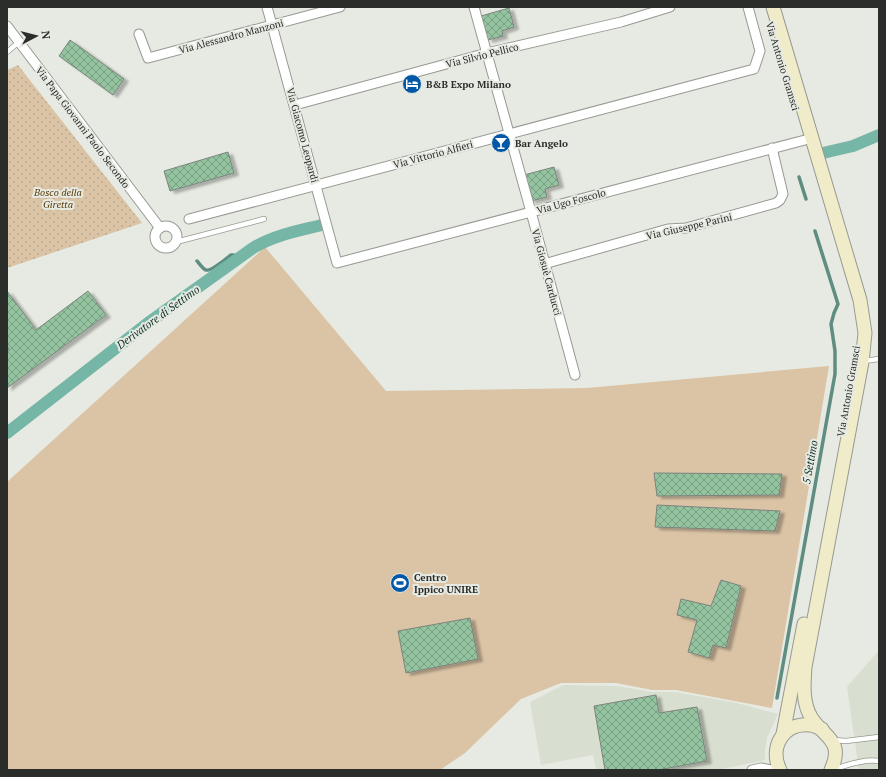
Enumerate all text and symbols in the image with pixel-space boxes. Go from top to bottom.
north arrow [16,16,56,56]
street label: Via Alessandro Manzoni [177,16,285,57]
street label: Via Antonio Gramsci [763,20,802,112]
text: N [38,30,53,40]
street label: Via Silvio Pellico [444,40,520,71]
street label: Via Papa Giovanni Paolo Secondo [33,64,133,191]
hotel icon: B&B Expo Milano [401,73,423,95]
place label: B&B Expo Milano [426,78,511,91]
street label: Via Giacomo Leopardi [284,86,321,184]
bar icon: Bar Angelo [490,132,512,154]
place label: Bar Angelo [515,137,568,150]
street label: Via Vittorio Alfieri [392,138,474,171]
park label: Bosco della Giretta [33,186,82,211]
street label: Via Ugo Foscolo [535,186,608,217]
street label: Via Giuseppe Parini [645,210,733,243]
street label: Via Giosuè Carducci [529,227,564,317]
water label: Derivatore di Settimo [113,282,203,352]
street label: Via Antonio Gramsci [834,344,863,438]
water label: 5 Settimo [799,439,821,485]
place label: Centro Ippico UNIRE [414,571,478,596]
sports icon: Centro Ippico UNIRE [389,572,411,594]

